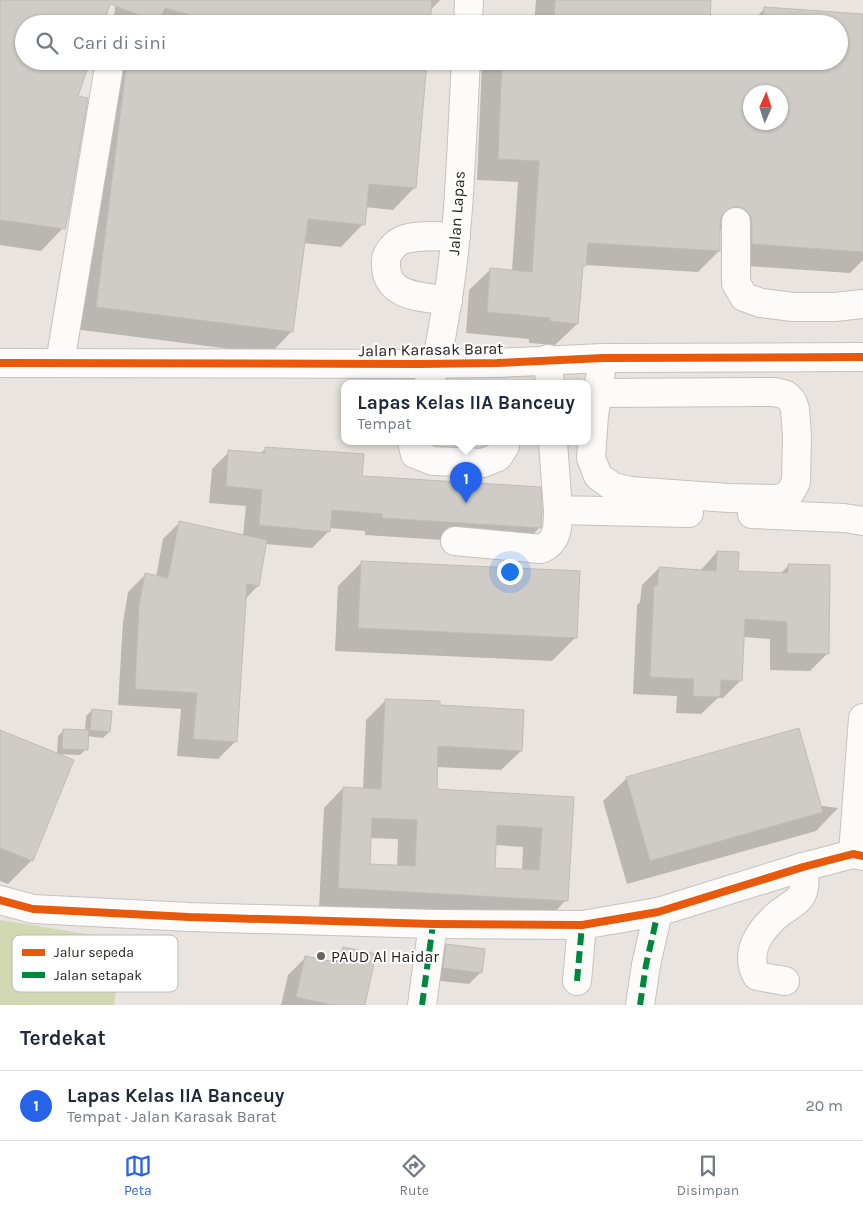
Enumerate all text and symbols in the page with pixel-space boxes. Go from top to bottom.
search box [15,15,848,70]
icon: search [33,29,61,57]
text: Cari di sini [73,32,166,54]
north arrow [743,85,788,130]
street label: Jalan Lapas [444,170,469,256]
street label: Jalan Karasak Barat [359,339,503,360]
popup [341,380,591,445]
text: Lapas Kelas IIA Banceuy [357,392,575,414]
text: Tempat [357,414,411,433]
pin: 1 [450,462,482,503]
your location [497,559,523,585]
legend [12,935,178,992]
text: Jalur sepeda [54,944,134,961]
place label: PAUD Al Haidar [331,947,439,966]
marker: PAUD Al Haidar [315,950,327,962]
text: Jalan setapak [54,967,142,984]
text: Terdekat [20,1026,106,1050]
text: Lapas Kelas IIA Banceuy [67,1085,284,1107]
text: 1 [33,1096,39,1115]
text: 20 m [805,1096,843,1115]
text: Tempat · Jalan Karasak Barat [67,1107,276,1126]
tab: Peta [124,1152,152,1199]
tab: Rute [400,1152,429,1199]
tab: Disimpan [677,1152,739,1199]

